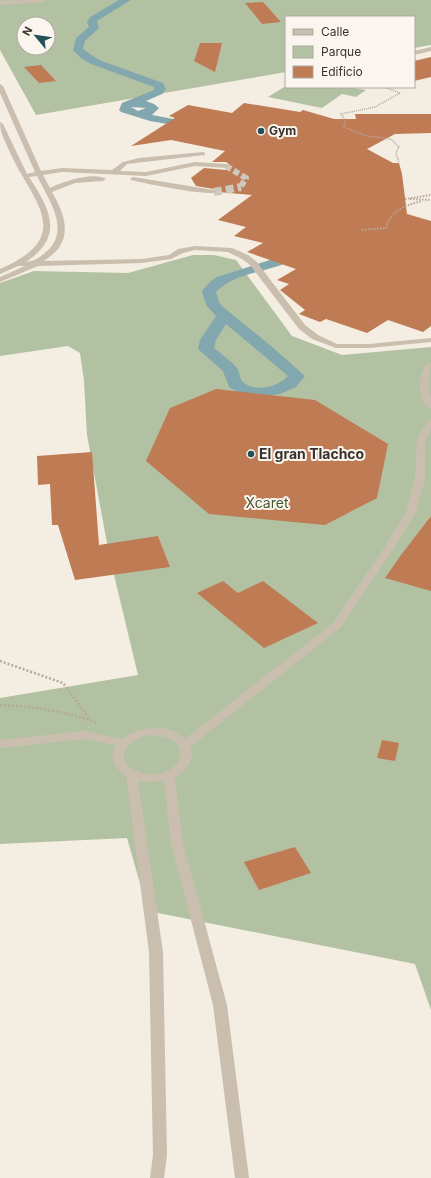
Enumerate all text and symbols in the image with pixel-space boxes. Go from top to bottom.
north arrow [16,16,56,56]
legend [285,16,415,88]
text: N [19,24,35,38]
text: Calle [321,24,349,39]
text: Parque [321,44,361,59]
text: Edificio [321,64,363,79]
place label: Gym [269,123,296,138]
marker: Gym [256,126,266,136]
place label: El gran Tlachco [259,445,365,462]
marker: El gran Tlachco [246,449,256,459]
park label: Xcaret [246,494,289,511]

